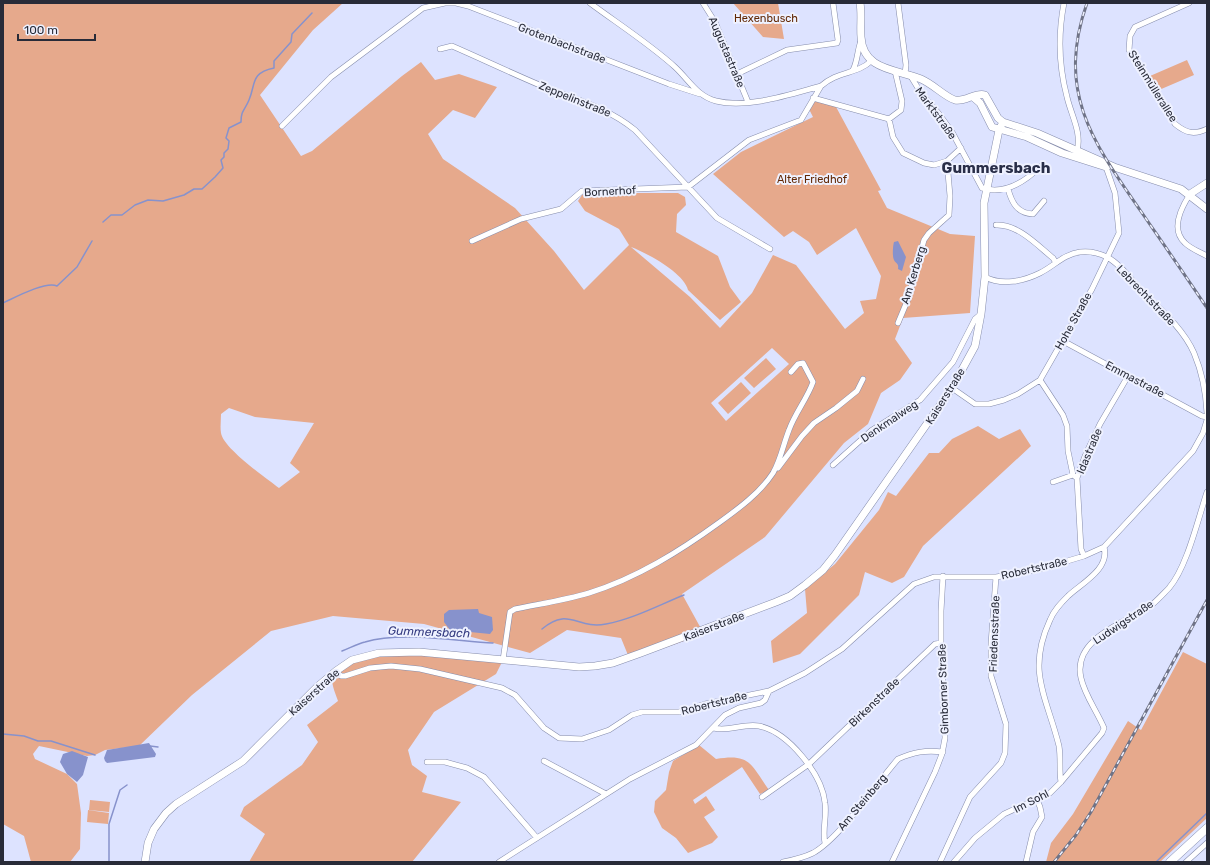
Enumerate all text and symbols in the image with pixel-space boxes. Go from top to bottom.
park label: Hexenbusch [734,12,798,25]
street label: Augustastraße [706,15,747,90]
scale bar [18,16,95,42]
street label: Grotenbachstraße [516,21,608,66]
text: 100 m [24,23,58,37]
street label: Steinmüllerallee [1125,48,1180,125]
street label: Zeppelinstraße [537,79,613,120]
street label: Marktstraße [912,85,959,142]
district label: Gummersbach [942,159,1050,177]
park label: Alter Friedhof [777,173,848,186]
street label: Bornerhof [584,184,637,199]
street label: Am Kerberg [899,245,928,306]
street label: Lebrechtstraße [1114,263,1178,328]
street label: Hohe Straße [1052,290,1095,352]
street label: Emmastraße [1103,358,1167,400]
street label: Kaiserstraße [923,366,968,427]
street label: Denkmalweg [858,398,920,445]
street label: Idastraße [1074,426,1105,476]
street label: Robertstraße [1000,555,1068,582]
street label: Friedensstraße [987,595,1002,673]
street label: Ludwigstraße [1091,597,1156,647]
street label: Kaiserstraße [682,609,746,644]
water label: Gummersbach [388,624,470,640]
street label: Gimborner Straße [935,644,952,734]
street label: Kaiserstraße [286,666,342,719]
street label: Birkenstraße [846,675,902,730]
street label: Robertstraße [680,689,748,718]
street label: Am Steinberg [835,771,890,833]
street label: Im Sohl [1011,787,1051,816]

